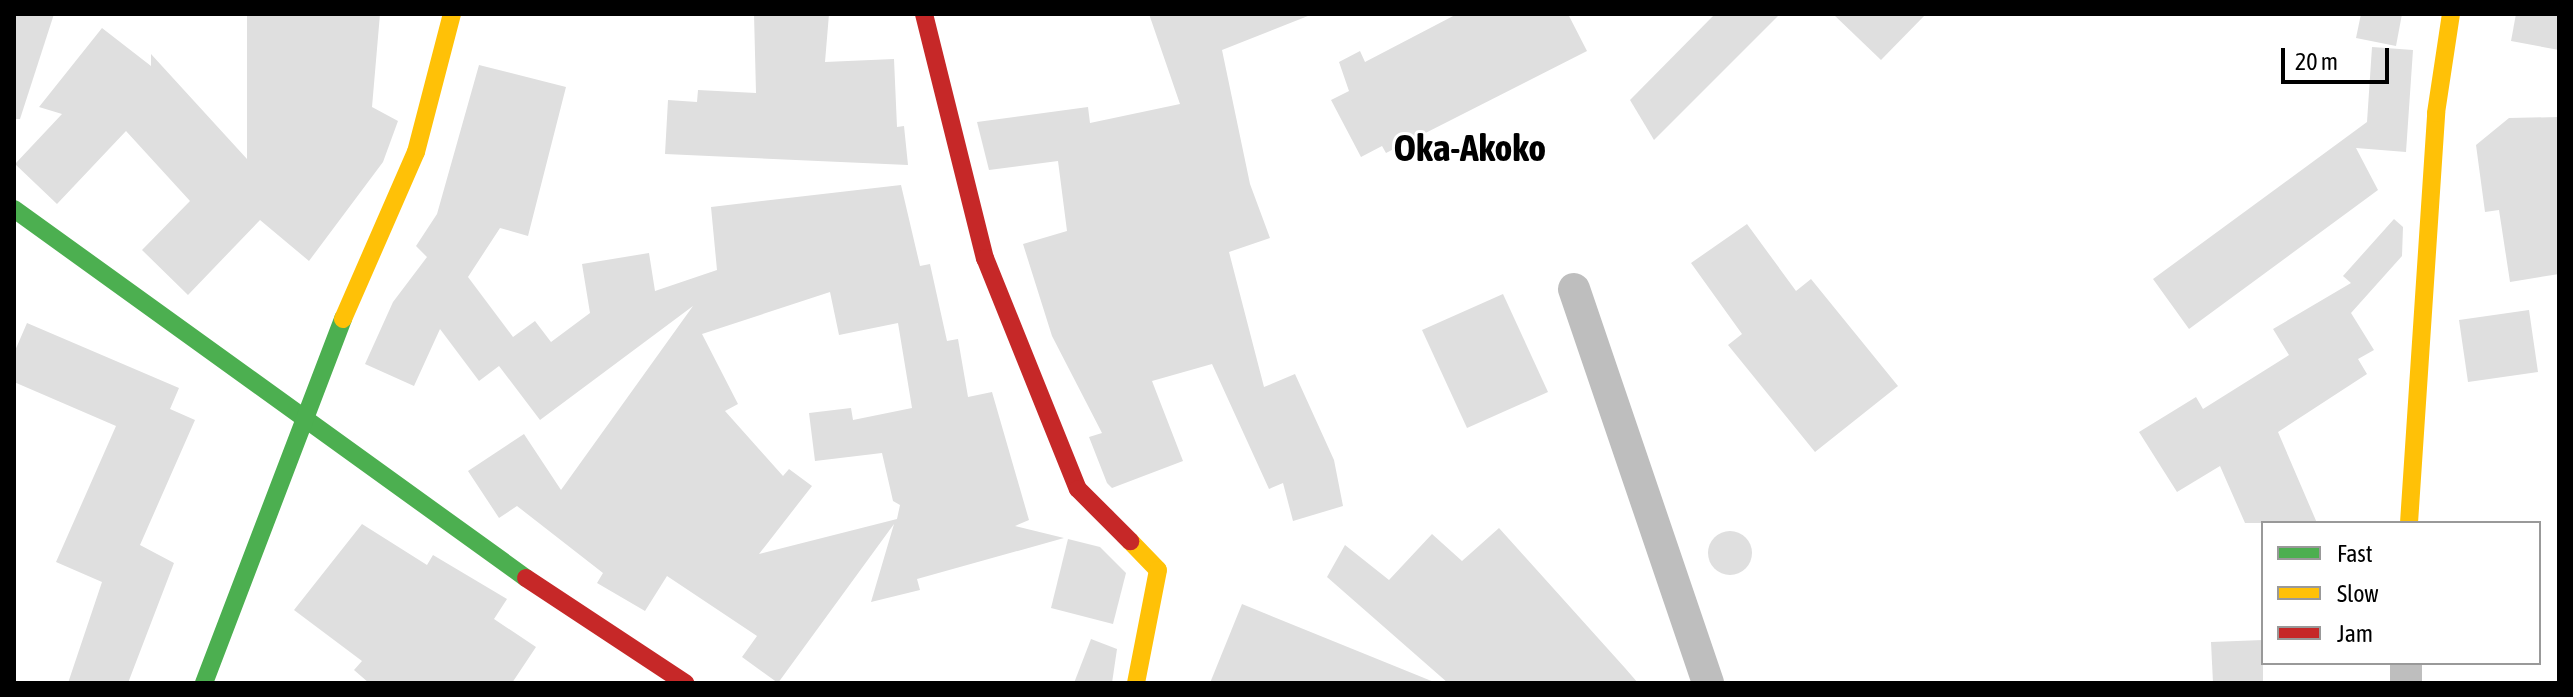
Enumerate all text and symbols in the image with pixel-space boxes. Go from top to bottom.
scale bar [2285,32,2393,82]
text: 20 m [2295,48,2338,75]
district label: Oka-Akoko [1394,125,1546,171]
legend [2261,521,2541,665]
text: Fast [2337,540,2373,567]
text: Slow [2337,580,2379,607]
text: Jam [2337,620,2373,647]

